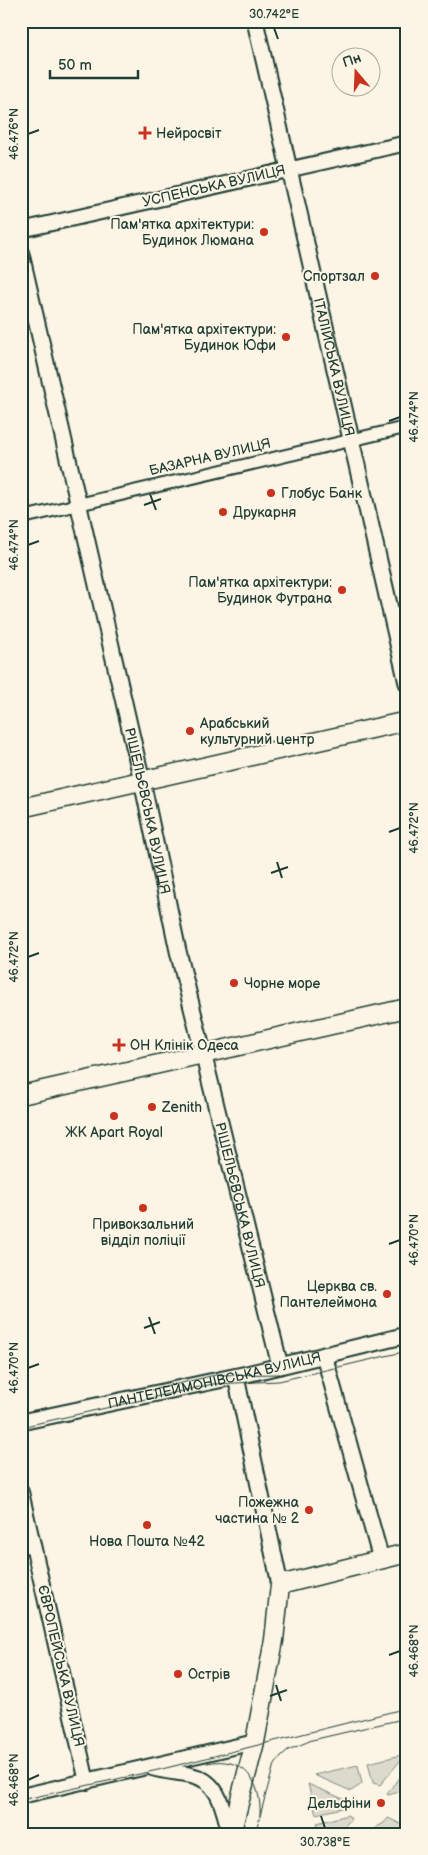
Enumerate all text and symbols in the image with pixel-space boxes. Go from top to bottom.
text: 30.742°E [249,7,299,22]
scale bar [50,48,138,80]
north arrow [330,48,380,98]
text: Пн [340,49,364,71]
text: 50 m [58,56,92,75]
text: 46.476°N [7,108,22,160]
place label: Нейросвіт [156,125,222,142]
marker: Нейросвіт [138,126,152,140]
street label: УСПЕНСЬКА ВУЛИЦЯ [141,161,287,211]
place label: Пам'ятка архітектури: Будинок Люмана [110,216,255,249]
marker: Пам'ятка архітектури: Будинок Люмана [258,226,270,238]
place label: Спортзал [303,268,365,285]
marker: Спортзал [369,270,381,282]
street label: ІТАЛІЙСЬКА ВУЛИЦЯ [310,296,359,438]
place label: Пам'ятка архітектури: Будинок Юфи [132,321,276,354]
marker: Пам'ятка архітектури: Будинок Юфи [280,331,292,343]
text: 46.474°N [407,391,422,443]
street label: БАЗАРНА ВУЛИЦЯ [148,435,272,479]
place label: Глобус Банк [281,485,363,502]
marker: Глобус Банк [265,487,277,499]
place label: Друкарня [233,504,297,521]
marker: Друкарня [217,506,229,518]
text: 46.474°N [7,519,22,571]
place label: Пам'ятка архітектури: Будинок Футрана [188,574,333,607]
marker: Пам'ятка архітектури: Будинок Футрана [336,584,348,596]
place label: Арабський культурний центр [199,715,314,748]
marker: Арабський культурний центр [184,725,196,737]
street label: РІШЕЛЬЄВСЬКА ВУЛИЦЯ [121,726,174,896]
text: 46.472°N [407,802,422,854]
text: 46.472°N [7,931,22,983]
place label: Чорне море [244,975,320,992]
marker: Чорне море [228,977,240,989]
place label: ОН Клінік Одеса [130,1037,240,1054]
marker: ОН Клінік Одеса [112,1038,126,1052]
place label: Zenith [161,1099,202,1116]
marker: Zenith [146,1101,158,1113]
marker: ЖК Apart Royal [108,1110,120,1122]
street label: РІШЕЛЬЄВСЬКА ВУЛИЦЯ [212,1120,269,1290]
place label: ЖК Apart Royal [65,1124,163,1141]
marker: Привокзальний відділ поліції [137,1202,149,1214]
text: 46.470°N [407,1214,422,1266]
place label: Привокзальний відділ поліції [92,1216,194,1249]
place label: Церква св. Пантелеймона [280,1278,378,1311]
marker: Церква св. Пантелеймона [381,1288,393,1300]
text: 46.470°N [7,1342,22,1394]
street label: ПАНТЕЛЕЙМОНІВСЬКА ВУЛИЦЯ [106,1348,323,1412]
place label: Пожежна частина № 2 [215,1494,300,1527]
marker: Пожежна частина № 2 [303,1504,315,1516]
marker: Нова Пошта №42 [141,1519,153,1531]
place label: Нова Пошта №42 [89,1533,206,1550]
street label: ЄВРОПЕЙСЬКА ВУЛИЦЯ [34,1584,88,1748]
text: 46.468°N [407,1624,422,1678]
place label: Острів [188,1666,231,1683]
marker: Острів [172,1668,184,1680]
text: 46.468°N [7,1753,22,1807]
place label: Дельфіни [308,1795,371,1812]
marker: Дельфіни [375,1797,387,1809]
text: 30.738°E [300,1835,350,1850]

